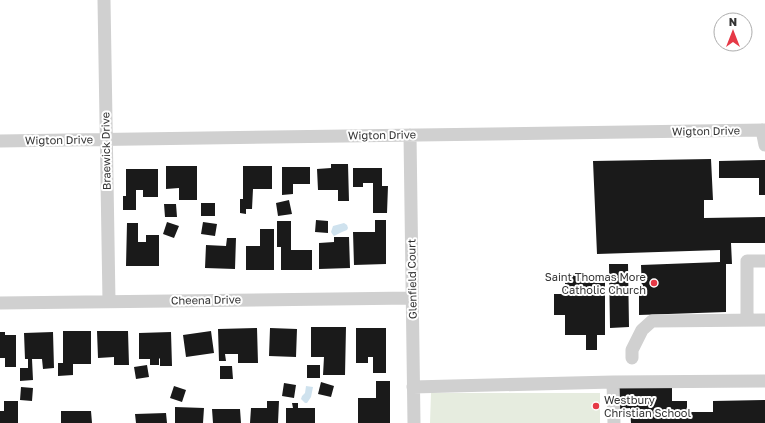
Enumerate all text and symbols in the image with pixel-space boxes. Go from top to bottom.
north arrow [713,12,753,52]
text: N [729,15,737,28]
street label: Braewick Drive [98,112,113,190]
street label: Wigton Drive [672,123,740,138]
street label: Wigton Drive [348,127,416,142]
street label: Wigton Drive [25,132,93,147]
street label: Glenfield Court [404,239,419,319]
place label: Saint Thomas More Catholic Church [545,270,646,296]
marker: Saint Thomas More Catholic Church [649,278,659,288]
street label: Cheena Drive [171,292,241,307]
place label: Westbury Christian School [604,393,691,419]
marker: Westbury Christian School [591,401,601,411]

